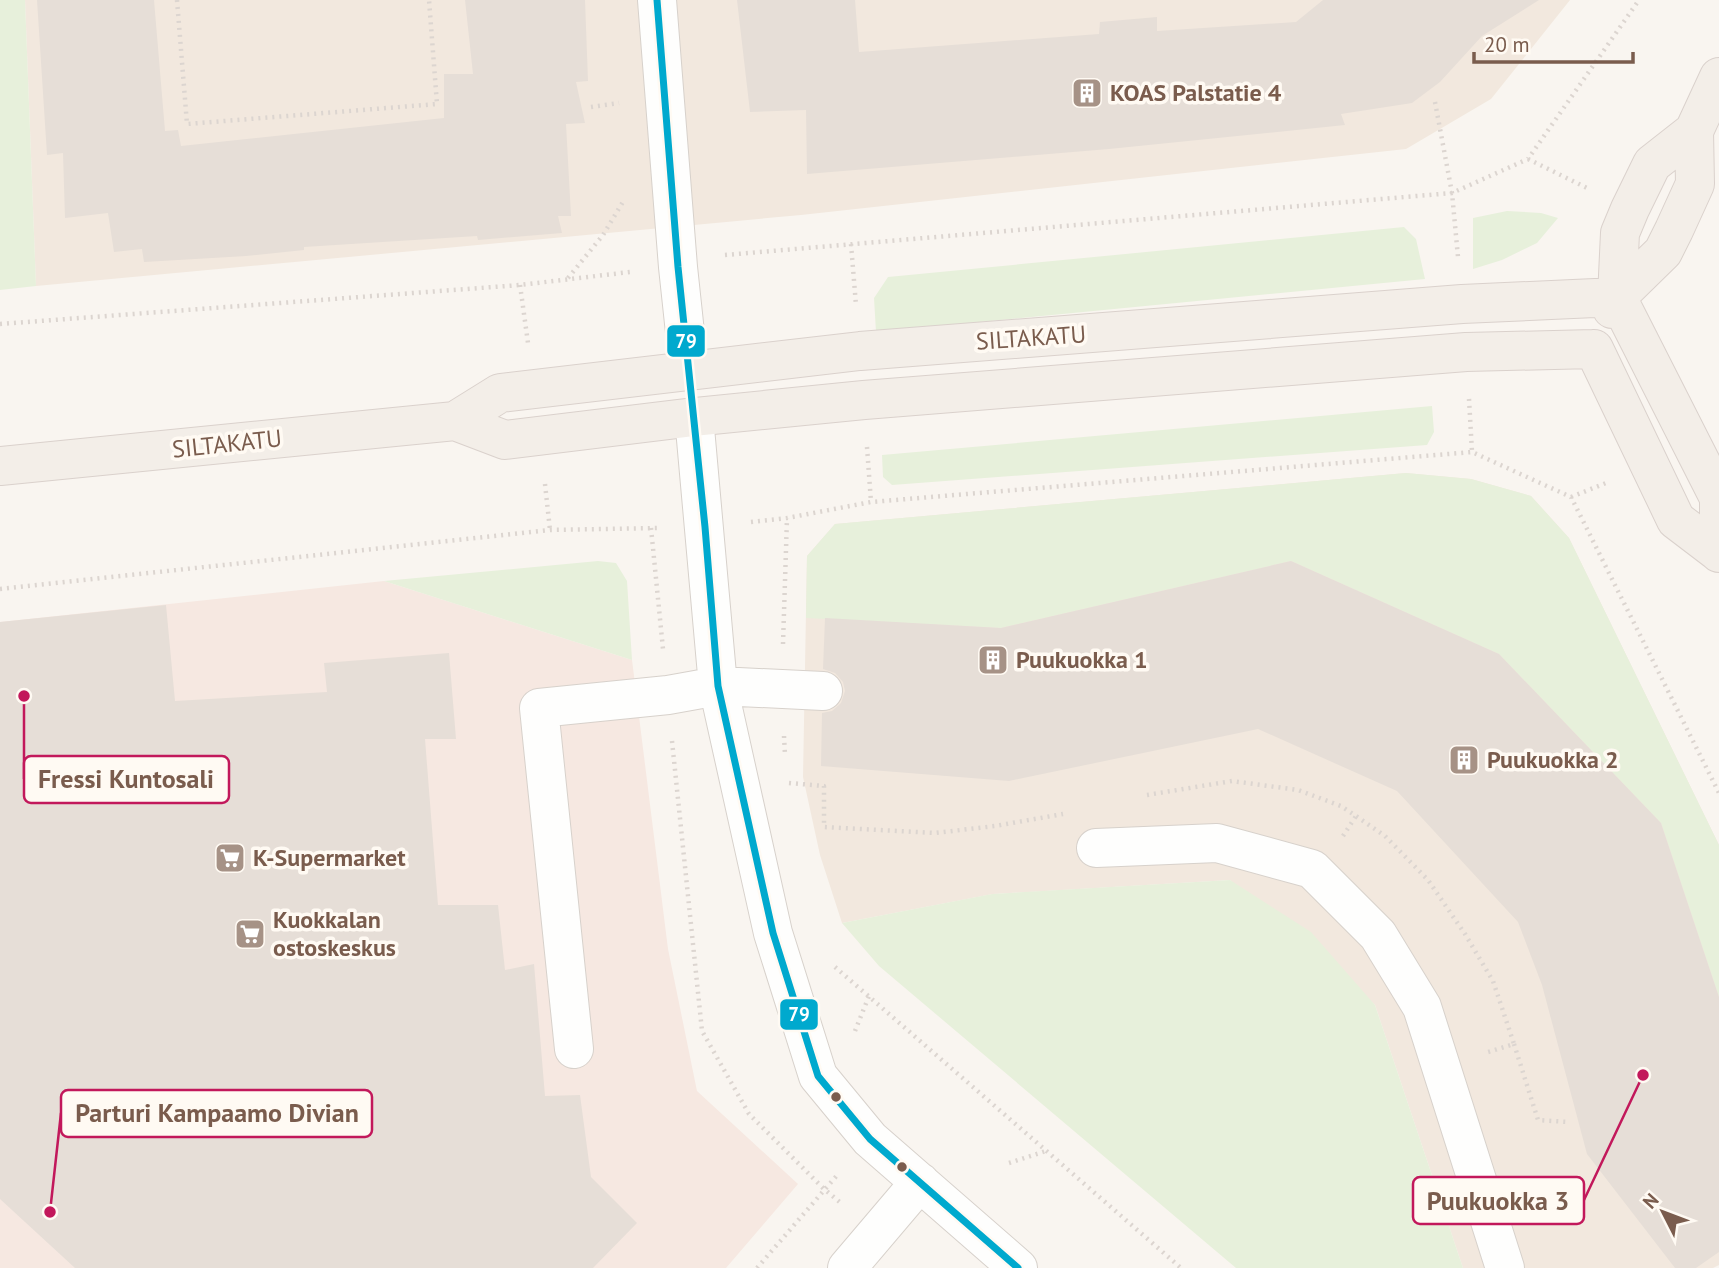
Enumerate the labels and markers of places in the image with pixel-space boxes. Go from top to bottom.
building icon: KOAS Palstatie 4 [1070,76,1104,110]
place label: KOAS Palstatie 4 [1110,77,1282,108]
building icon: Puukuokka 1 [976,643,1010,677]
place label: Puukuokka 1 [1016,644,1148,675]
building icon: Puukuokka 2 [1447,743,1481,777]
place label: Puukuokka 2 [1487,744,1619,775]
callout: Fressi Kuntosali [24,756,229,803]
supermarket icon: K-Supermarket [213,841,247,875]
place label: K-Supermarket [253,842,406,873]
place label: Kuokkalan ostoskeskus [273,904,396,963]
supermarket icon: Kuokkalan ostoskeskus [233,917,267,951]
callout: Parturi Kampaamo Divian [61,1090,372,1137]
unlabelled marker [829,1090,843,1104]
unlabelled marker [895,1160,909,1174]
callout: Puukuokka 3 [1413,1177,1584,1224]

